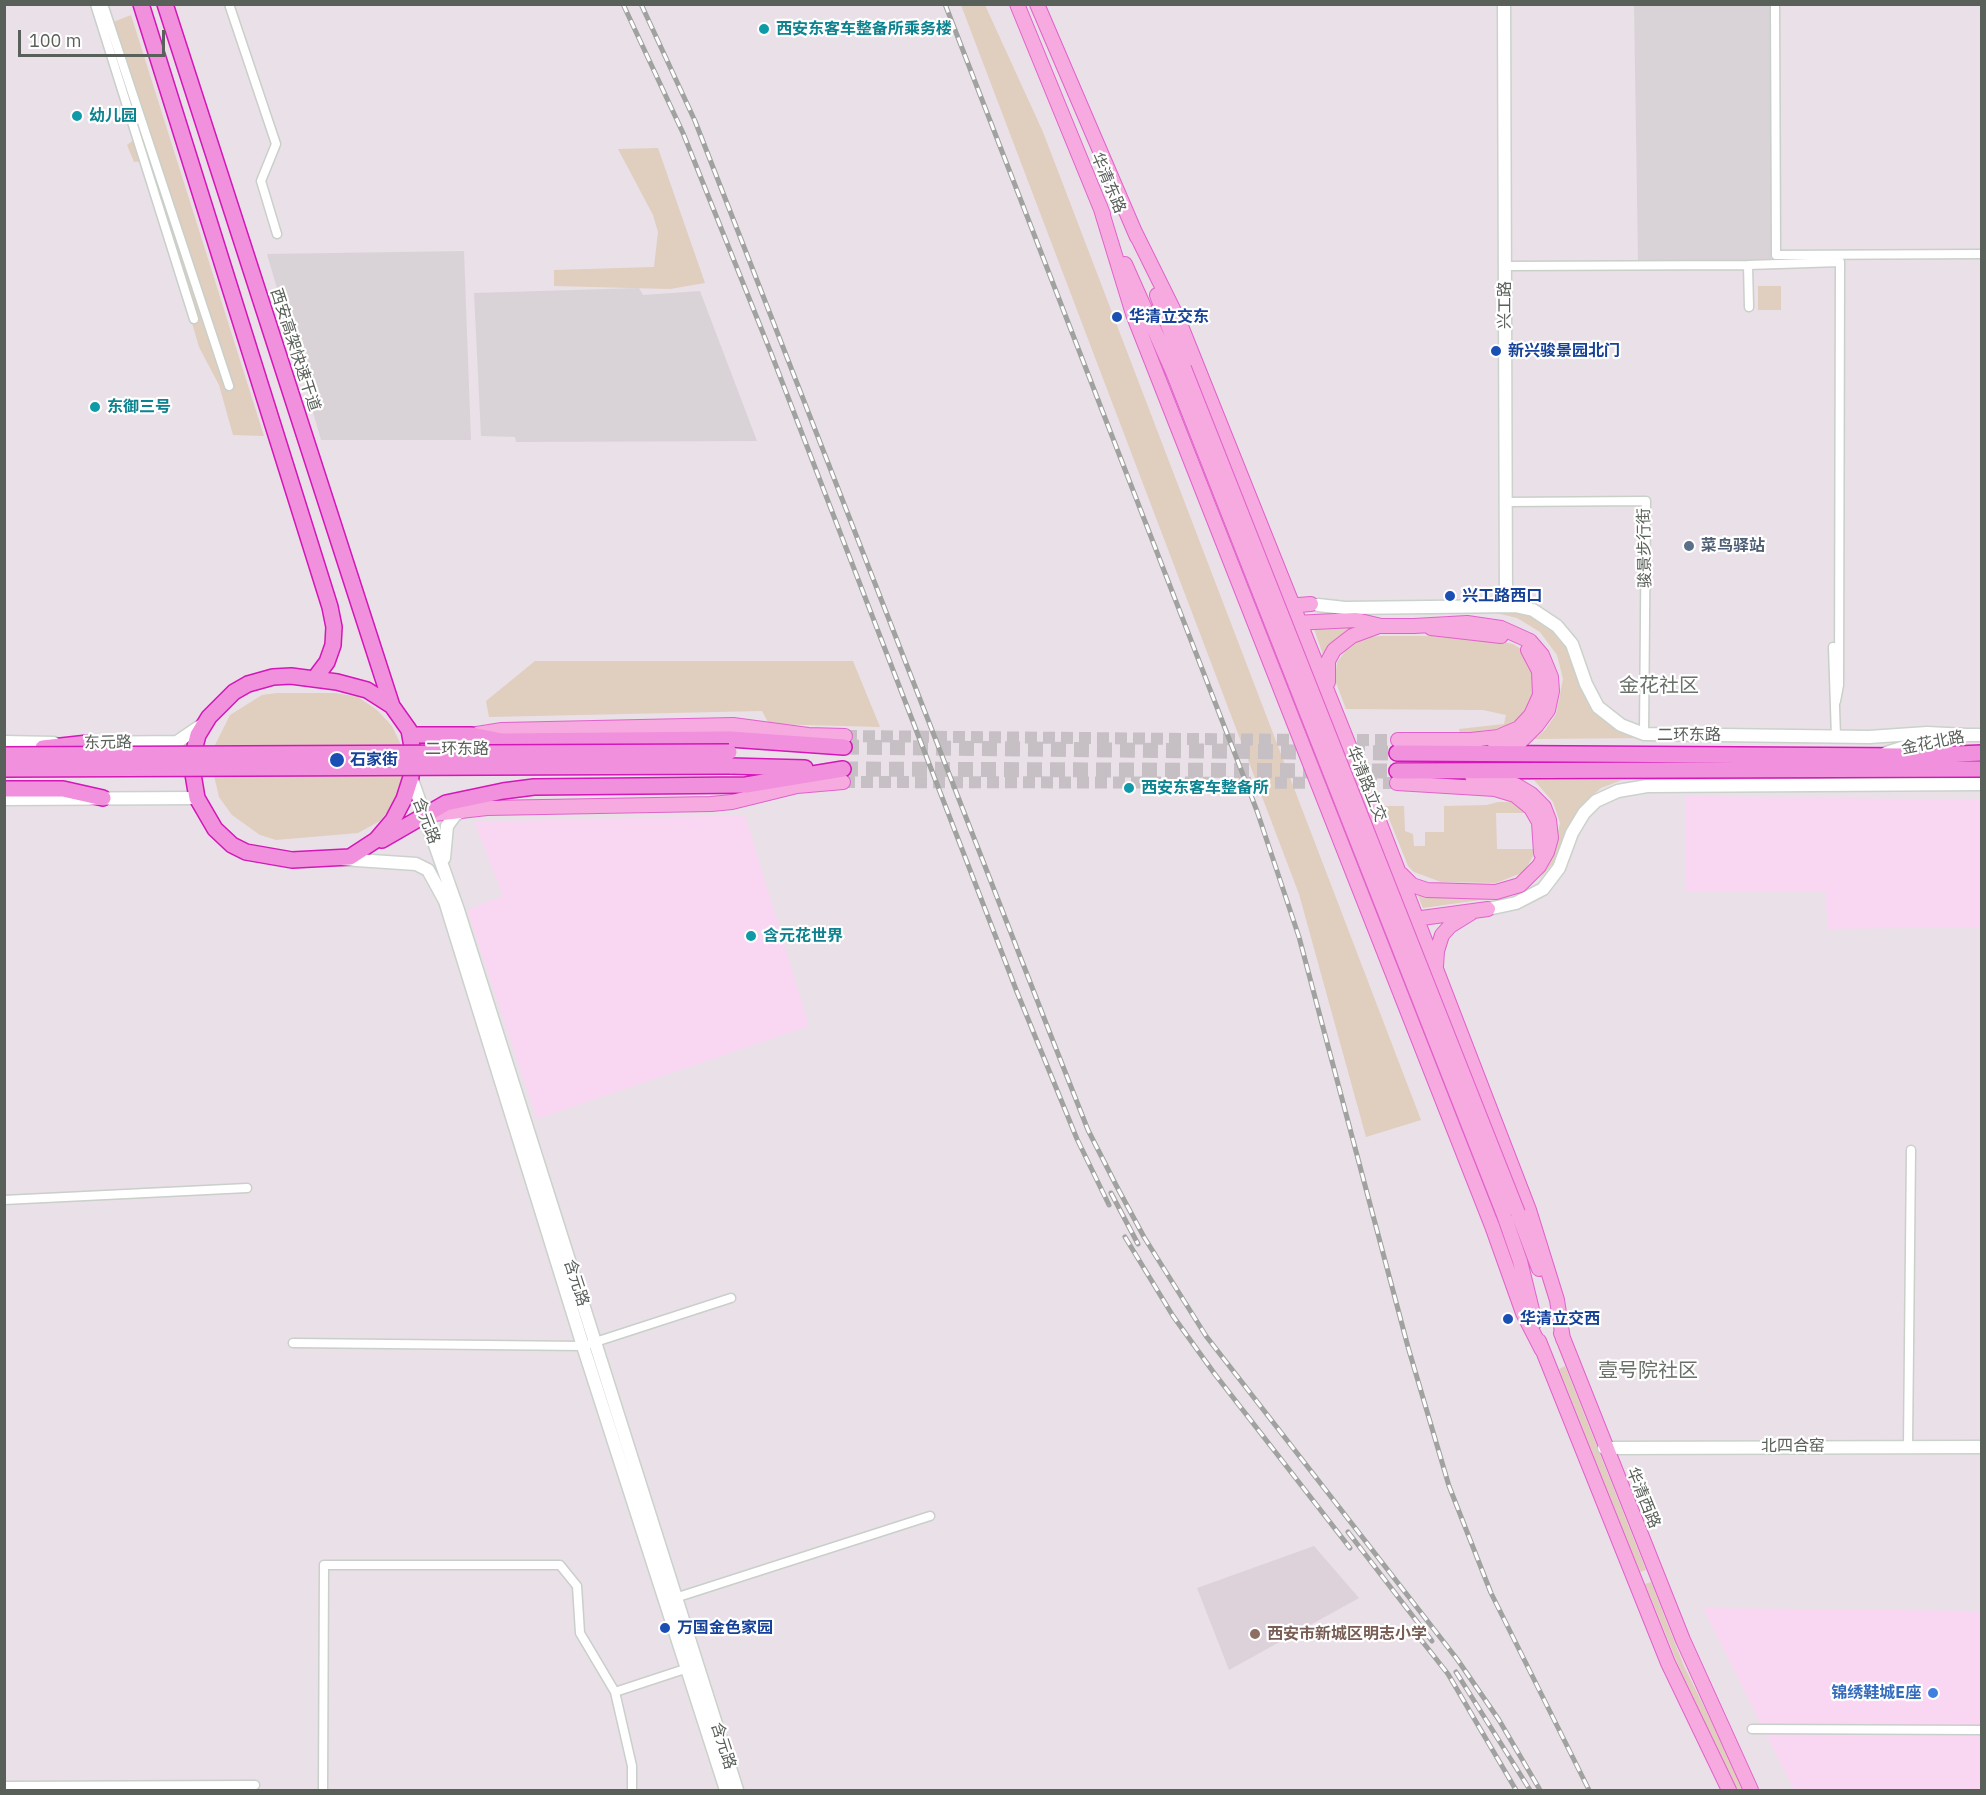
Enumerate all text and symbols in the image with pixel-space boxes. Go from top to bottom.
scale bar [21,18,168,56]
place label: 西安东客车整备所乘务楼 [776,19,952,39]
marker: 西安东客车整备所乘务楼 [757,22,771,36]
text: 100 m [29,29,81,52]
place label: 幼儿园 [89,106,137,126]
marker: 幼儿园 [70,109,84,123]
street label: 华清东路 [1087,150,1129,216]
street label: 兴工路 [1495,281,1515,329]
street label: 西安高架快速干道 [266,286,324,414]
place label: 华清立交东 [1129,307,1209,327]
marker: 华清立交东 [1110,310,1124,324]
place label: 新兴骏景园北门 [1508,341,1620,361]
marker: 新兴骏景园北门 [1489,344,1503,358]
place label: 东御三号 [107,397,171,417]
marker: 东御三号 [88,400,102,414]
street label: 骏景步行街 [1635,508,1655,588]
place label: 菜鸟驿站 [1701,536,1765,556]
marker: 菜鸟驿站 [1682,539,1696,553]
place label: 兴工路西口 [1462,586,1542,606]
marker: 兴工路西口 [1443,589,1457,603]
district label: 金花社区 [1619,674,1699,698]
street label: 二环东路 [1657,725,1721,745]
street label: 金花北路 [1900,727,1966,759]
street label: 东元路 [84,733,132,753]
street label: 二环东路 [425,739,489,759]
street label: 华清路立交 [1342,743,1390,825]
place label: 石家街 [350,750,398,770]
marker: 石家街 [328,751,346,769]
place label: 西安东客车整备所 [1141,778,1269,798]
marker: 西安东客车整备所 [1122,781,1136,795]
street label: 含元路 [408,795,444,847]
place label: 含元花世界 [763,926,843,946]
marker: 含元花世界 [744,929,758,943]
street label: 含元路 [559,1257,593,1309]
place label: 华清立交西 [1520,1309,1600,1329]
marker: 华清立交西 [1501,1312,1515,1326]
district label: 壹号院社区 [1598,1359,1698,1383]
street label: 北四合窑 [1761,1436,1825,1456]
street label: 华清西路 [1622,1465,1664,1531]
place label: 万国金色家园 [677,1618,773,1638]
marker: 万国金色家园 [658,1621,672,1635]
place label: 西安市新城区明志小学 [1267,1624,1427,1644]
marker: 西安市新城区明志小学 [1248,1627,1262,1641]
place label: 锦绣鞋城E座 [1831,1683,1921,1703]
marker: 锦绣鞋城E座 [1926,1686,1940,1700]
street label: 含元路 [706,1720,740,1772]

